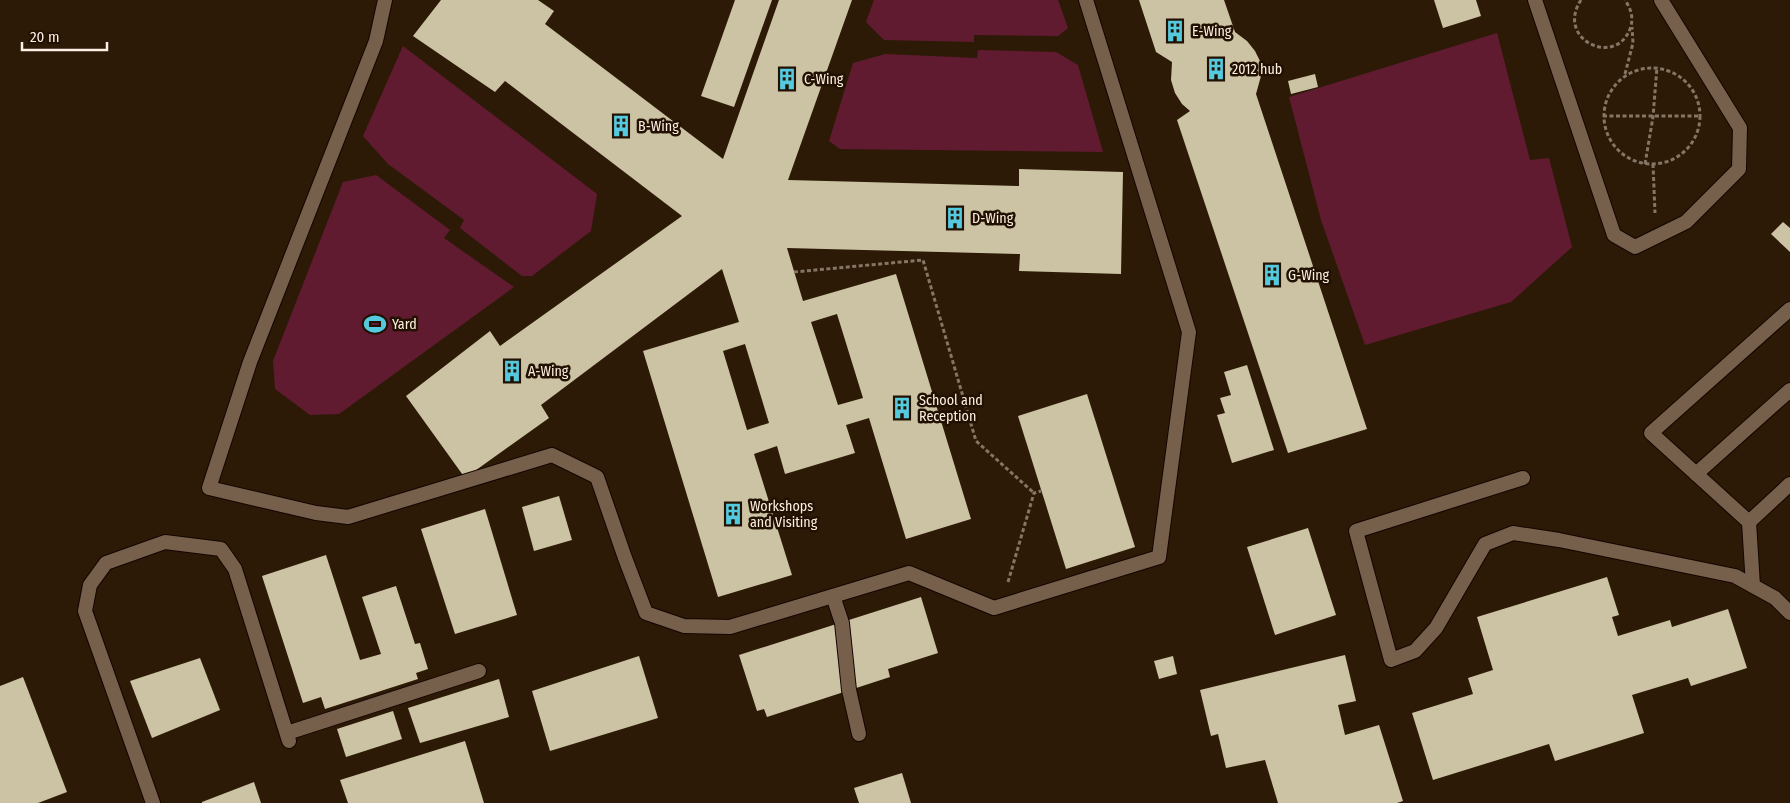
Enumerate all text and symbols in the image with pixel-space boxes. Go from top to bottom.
building icon: E-Wing [1162,18,1188,44]
scale bar [22,20,108,52]
place label: E-Wing [1192,23,1232,40]
text: 20 m [30,28,60,46]
building icon: 2012 hub [1203,56,1229,82]
place label: 2012 hub [1232,61,1282,78]
building icon: C-Wing [774,66,800,92]
place label: C-Wing [804,71,844,88]
building icon: B-Wing [608,113,634,139]
place label: B-Wing [638,118,679,135]
building icon: D-Wing [942,205,968,231]
place label: D-Wing [972,210,1014,227]
building icon: G-Wing [1259,262,1285,288]
place label: G-Wing [1288,267,1330,284]
sports icon: Yard [362,311,388,337]
place label: Yard [392,316,417,333]
building icon: A-Wing [499,358,525,384]
place label: A-Wing [528,363,569,380]
place label: School and Reception [919,392,983,425]
building icon: School and Reception [889,395,915,421]
place label: Workshops and Visiting [750,498,818,531]
building icon: Workshops and Visiting [720,501,746,527]

